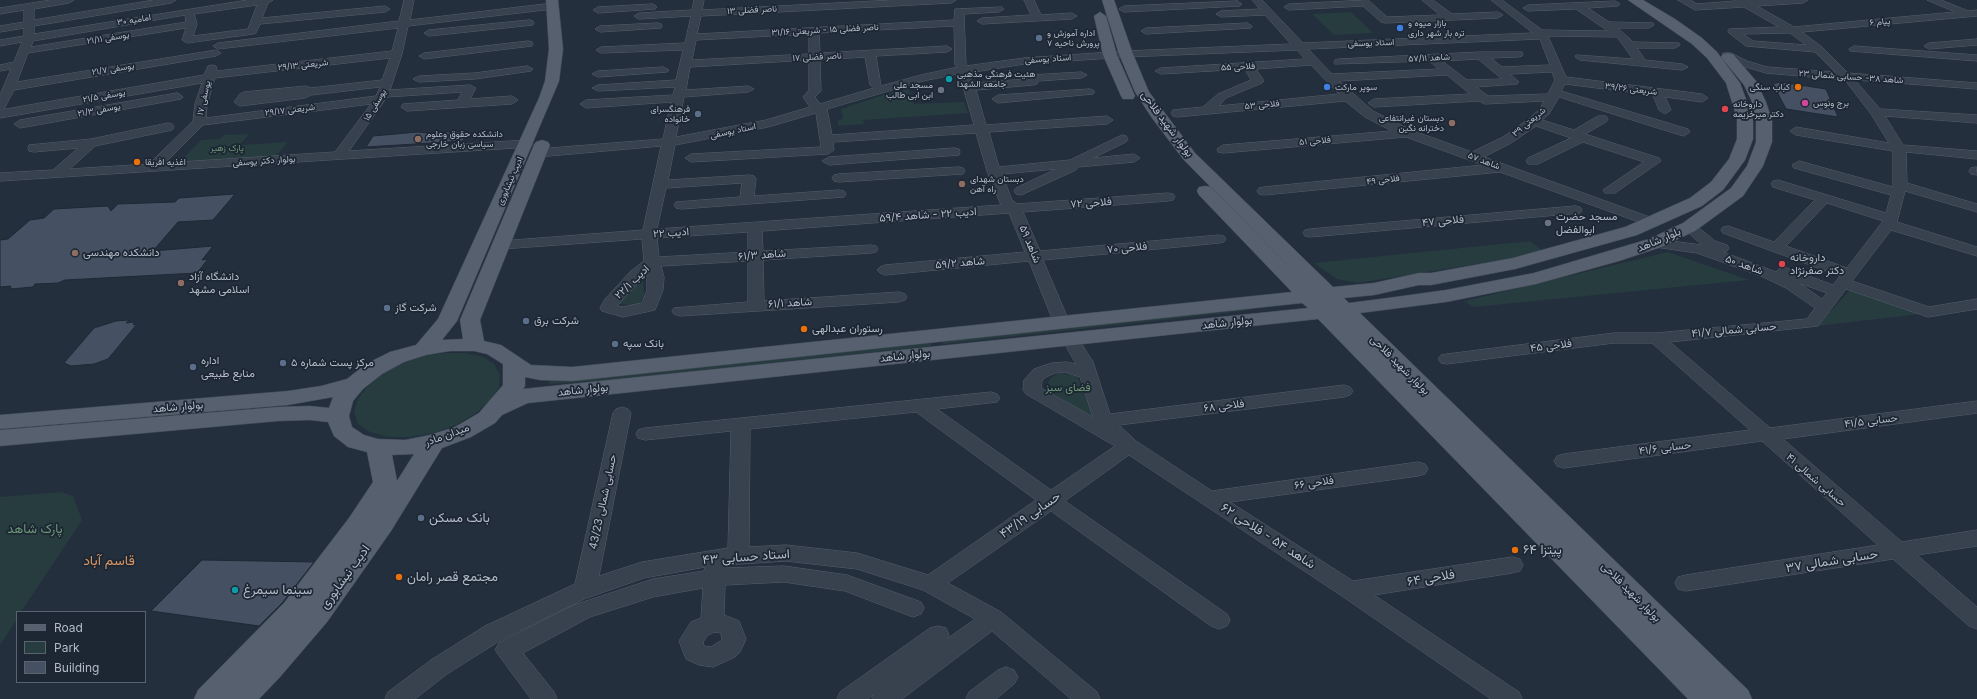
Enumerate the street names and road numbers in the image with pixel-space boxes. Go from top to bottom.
street label: ناصر فضلی ۱۳ [727,3,777,17]
street label: امامیه ۳۰ [116,12,152,28]
street label: پیام ۶ [1869,16,1891,28]
street label: ناصر فضلی ۱۵ - شریعتی ۳۱/۱۶ [771,22,879,38]
street label: یوسفی ۲۱/۱۱ [86,29,130,47]
street label: استاد یوسفی [1348,37,1394,49]
street label: ناصر فضلی ۱۷ [792,50,842,64]
street label: استاد یوسفی [1024,52,1072,66]
street label: شاهد ۵۷/۱۱ [1408,52,1450,64]
street label: شریعتی ۲۹/۱۳ [277,57,329,73]
street label: یوسفی ۲۱/۷ [91,60,135,78]
street label: فلاحی ۵۵ [1220,61,1256,73]
street label: شاهد ۳۸- حسابی شمالی ۲۳ [1798,68,1904,86]
street label: یوسفی ۱۷ [195,80,213,116]
street label: شریعتی ۳۹/۲۶ [1604,80,1658,98]
street label: یوسفی ۲۱/۵ [82,87,126,105]
street label: یوسفی ۱۵ [361,87,389,123]
street label: بولوار شهید فلاحی [1138,89,1196,159]
street label: فلاحی ۵۳ [1244,98,1280,112]
street label: یوسفی ۲۱/۳ [77,101,121,119]
street label: شریعتی ۲۹/۱۷ [264,102,316,118]
street label: شریعتی ۳۹ [1510,105,1548,139]
street label: استاد یوسفی [709,121,757,141]
street label: فلاحی ۵۱ [1299,134,1331,148]
street label: شاهد ۵۷ [1466,150,1502,172]
street label: بولوار دکتر یوسفی [232,153,296,169]
street label: ادیب نیشابوری [494,155,526,207]
street label: فلاحی ۴۹ [1366,173,1400,187]
street label: فلاحی ۷۲ [1070,195,1112,211]
street label: ادیب ۲۲ - شاهد ۵۹/۴ [879,205,977,225]
street label: فلاحی ۴۷ [1421,213,1465,229]
street label: شاهد ۵۹ [1016,223,1044,265]
street label: ادیب ۲۲ [653,225,689,241]
street label: بلوار شاهد [1635,225,1683,255]
street label: فلاحی ۷۰ [1106,240,1148,256]
street label: شاهد ۶۱/۳ [738,247,786,263]
street label: شاهد ۵۰ [1723,252,1765,278]
street label: شاهد ۵۹/۲ [935,254,985,272]
street label: ادیب ۲۲/۱ [612,262,652,302]
street label: شاهد ۶۱/۱ [768,295,812,311]
street label: بولوار شاهد [1201,314,1253,332]
street label: حسابی شمالی ۴۱/۷ [1691,320,1777,340]
street label: بولوار شهید فلاحی [1367,332,1433,398]
street label: فلاحی ۴۵ [1529,337,1573,355]
street label: بولوار شاهد [879,347,931,365]
street label: بولوار شاهد [557,381,609,399]
street label: فلاحی ۶۸ [1203,397,1245,415]
street label: بولوار شاهد [152,398,204,416]
street label: حسابی ۴۱/۵ [1843,411,1899,431]
street label: میدان مادر [423,421,471,449]
street label: حسابی ۴۱/۶ [1638,438,1692,458]
street label: حسابی شمالی ۴۱ [1783,450,1849,510]
street label: حسابی شمالی 43/23 [586,453,620,551]
street label: فلاحی ۶۶ [1293,474,1335,492]
street label: حسابی ۴۳/۱۹ [996,488,1064,542]
street label: شاهد ۵۴ - فلاحی ۶۲ [1218,500,1318,572]
street label: ادیب نیشابوری [317,542,373,612]
street label: استاد حسابی ۴۳ [702,546,790,568]
street label: حسابی شمالی ۳۷ [1785,546,1879,576]
street label: بولوار شهید فلاحی [1598,559,1664,625]
street label: فلاحی ۶۴ [1406,567,1456,589]

